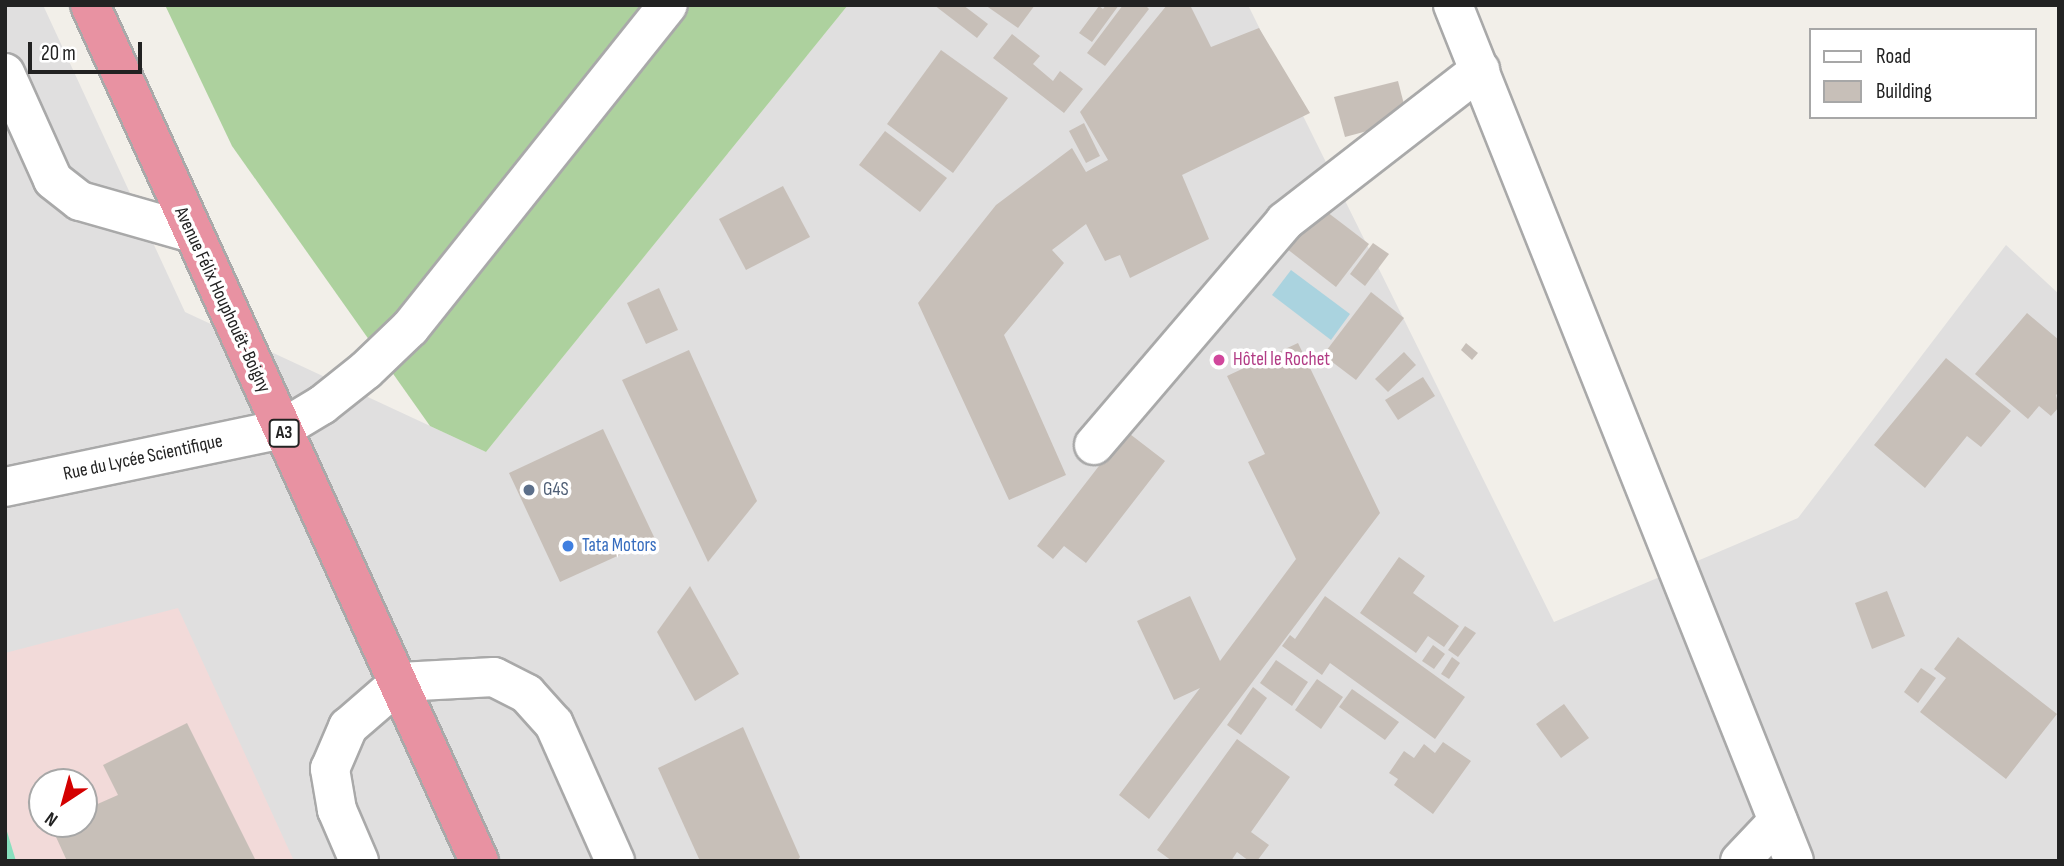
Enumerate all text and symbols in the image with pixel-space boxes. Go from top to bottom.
scale bar [32,28,145,72]
legend [1808,28,2036,119]
text: 20 m [41,41,76,66]
text: Road [1876,44,1911,69]
text: Building [1876,79,1932,104]
street label: Avenue Félix Houphouët-Boigny [169,204,275,396]
place label: Hôtel le Rochet [1233,349,1330,371]
marker: Hôtel le Rochet [1211,352,1227,368]
road number: A3 [268,418,300,447]
street label: Rue du Lycée Scientifique [61,430,225,486]
place label: G4S [543,479,569,501]
marker: G4S [521,482,537,498]
place label: Tata Motors [582,535,656,557]
marker: Tata Motors [560,538,576,554]
north arrow [28,768,98,838]
text: N [41,806,62,831]

